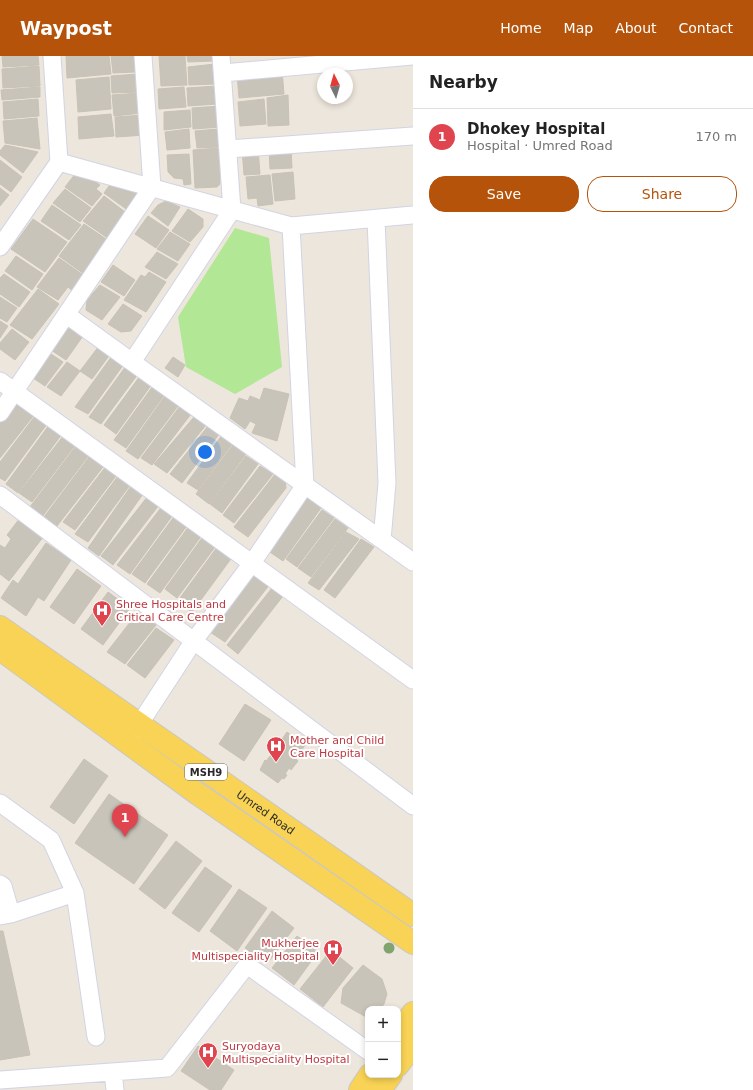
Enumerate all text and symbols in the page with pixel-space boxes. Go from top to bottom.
text: Waypost [20,17,112,39]
text: Home [500,20,542,36]
text: Map [564,20,593,36]
text: About [615,20,657,36]
text: Contact [679,20,733,36]
north arrow [317,68,353,104]
text: Nearby [429,72,498,92]
text: Dhokey Hospital [467,120,605,138]
text: 1 [437,129,447,144]
text: 170 m [695,129,737,144]
text: Hospital · Umred Road [467,138,613,153]
button: Save [429,176,579,212]
button: Share [587,176,737,212]
your location [195,442,215,462]
place label: Shree Hospitals and Critical Care Centre [116,598,226,624]
hospital icon: Shree Hospitals and Critical Care Centre [91,599,113,627]
place label: Mother and Child Care Hospital [290,734,384,760]
hospital icon: Mother and Child Care Hospital [265,735,287,763]
road number: MSH9 [185,764,227,780]
street label: Umred Road [234,788,297,838]
pin: 1 [112,804,138,837]
place label: Mukherjee Multispeciality Hospital [191,937,319,963]
hospital icon: Mukherjee Multispeciality Hospital [322,938,344,966]
map controls [365,1006,401,1078]
button: + [365,1006,401,1042]
place label: Suryodaya Multispeciality Hospital [222,1040,350,1066]
hospital icon: Suryodaya Multispeciality Hospital [197,1041,219,1069]
button: − [365,1042,401,1078]

